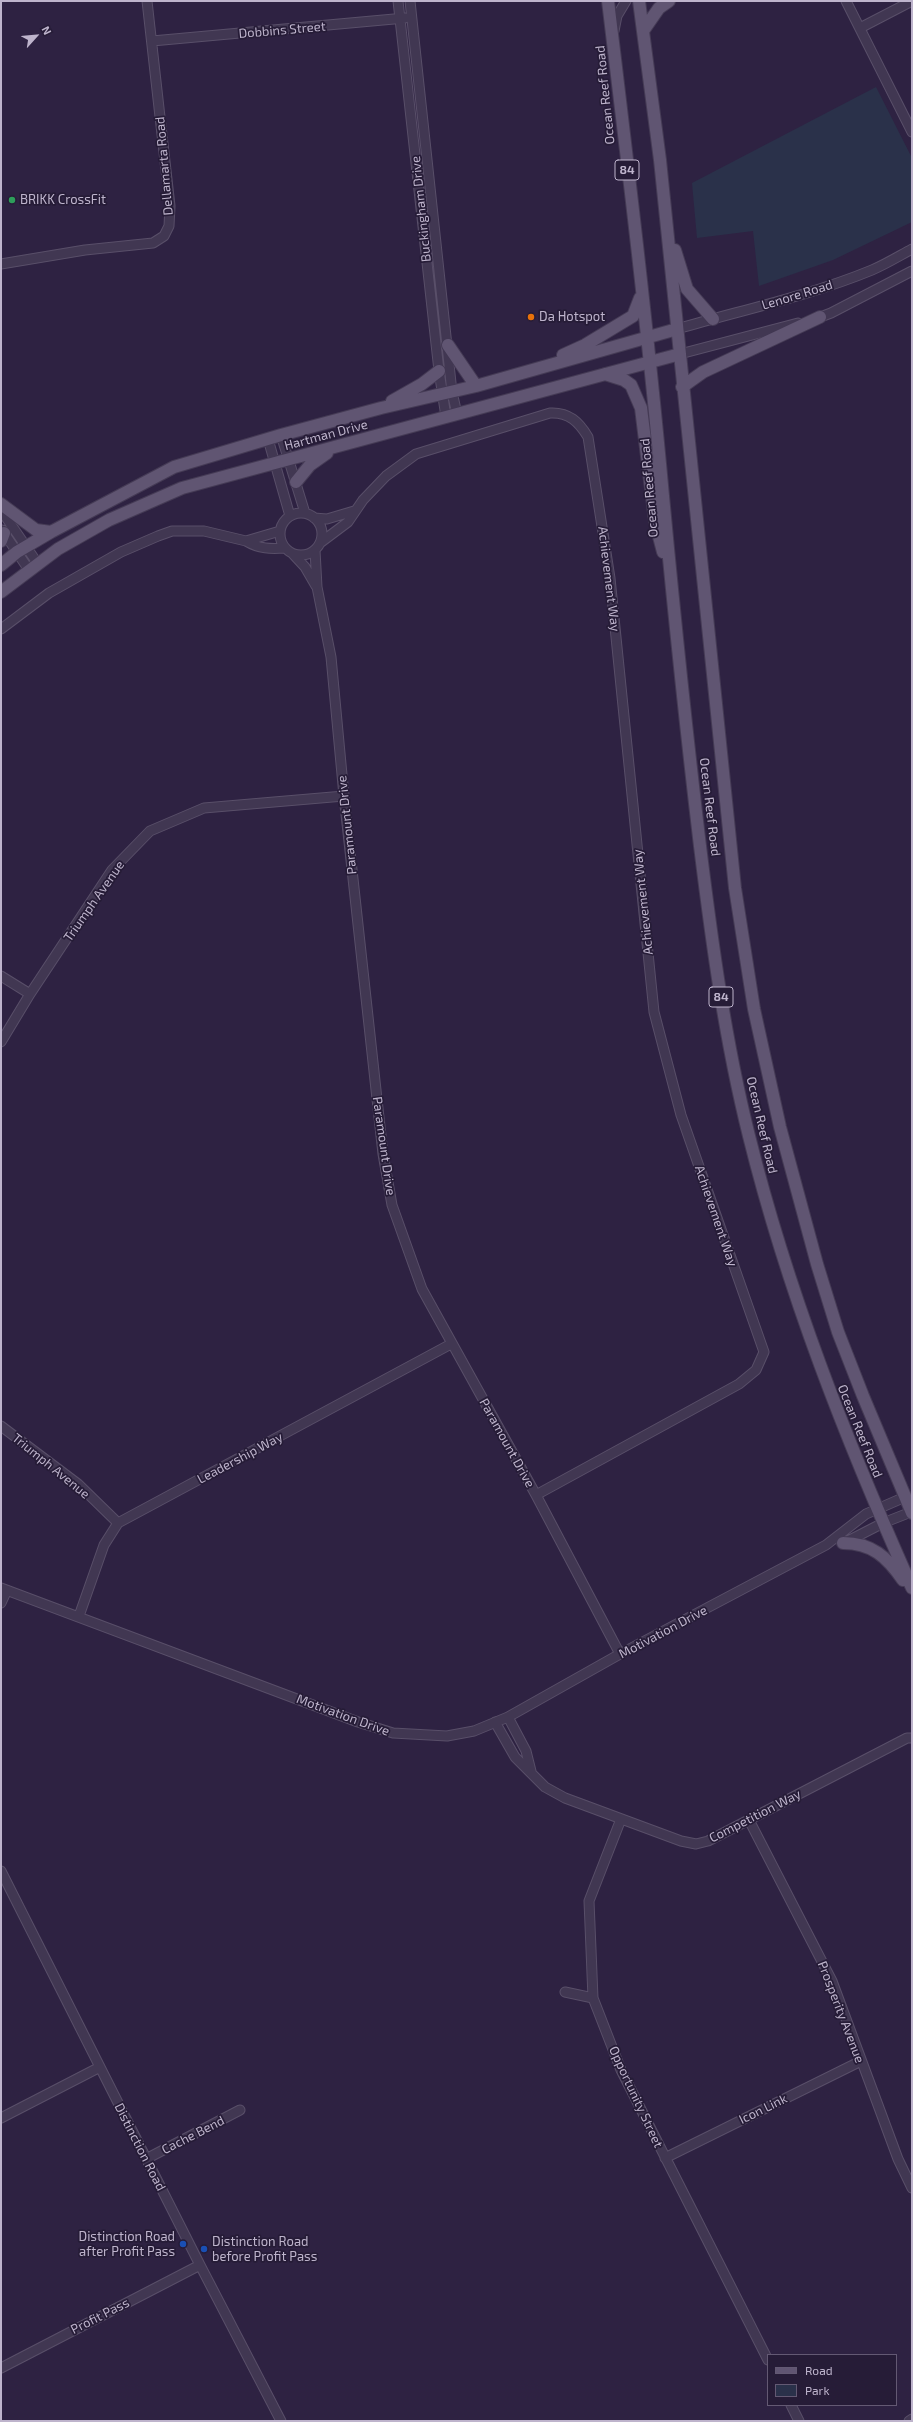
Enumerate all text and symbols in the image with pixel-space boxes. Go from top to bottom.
north arrow [16,16,56,56]
street label: Dobbins Street [238,18,326,42]
text: N [40,24,55,37]
street label: Ocean Reef Road [592,45,618,145]
street label: Dellamarta Road [152,116,176,216]
street label: Buckingham Drive [408,155,434,263]
road number: 84 [615,160,639,180]
place label: BRIKK CrossFit [20,192,106,208]
marker: BRIKK CrossFit [7,195,17,205]
street label: Lenore Road [760,277,834,313]
place label: Da Hotspot [539,309,605,325]
marker: Da Hotspot [526,312,536,322]
street label: Hartman Drive [283,416,369,454]
street label: Ocean Reef Road [637,438,661,538]
street label: Achievement Way [595,525,623,633]
street label: Ocean Reef Road [696,757,724,857]
street label: Paramount Drive [334,775,360,875]
street label: Achievement Way [630,849,656,955]
street label: Triumph Avenue [60,858,128,944]
road number: 84 [709,987,733,1007]
street label: Ocean Reef Road [743,1075,781,1175]
street label: Paramount Drive [369,1096,399,1196]
street label: Achievement Way [691,1163,741,1269]
street label: Ocean Reef Road [834,1382,886,1480]
street label: Paramount Drive [476,1396,538,1490]
street label: Leadership Way [195,1429,285,1487]
street label: Triumph Avenue [9,1430,93,1502]
street label: Motivation Drive [616,1602,710,1662]
street label: Motivation Drive [294,1691,392,1739]
street label: Competition Way [706,1786,804,1846]
street label: Prosperity Avenue [814,1959,868,2065]
street label: Opportunity Street [606,2044,666,2150]
street label: Icon Link [736,2091,790,2127]
street label: Distinction Road [111,2100,169,2194]
street label: Cache Bend [159,2113,227,2157]
place label: Distinction Road after Profit Pass [79,2229,175,2260]
place label: Distinction Road before Profit Pass [212,2234,317,2265]
marker: Distinction Road after Profit Pass [178,2239,188,2249]
marker: Distinction Road before Profit Pass [199,2244,209,2254]
street label: Profit Pass [68,2295,132,2337]
legend [767,2354,897,2406]
text: Road [805,2363,833,2377]
text: Park [805,2383,830,2397]

